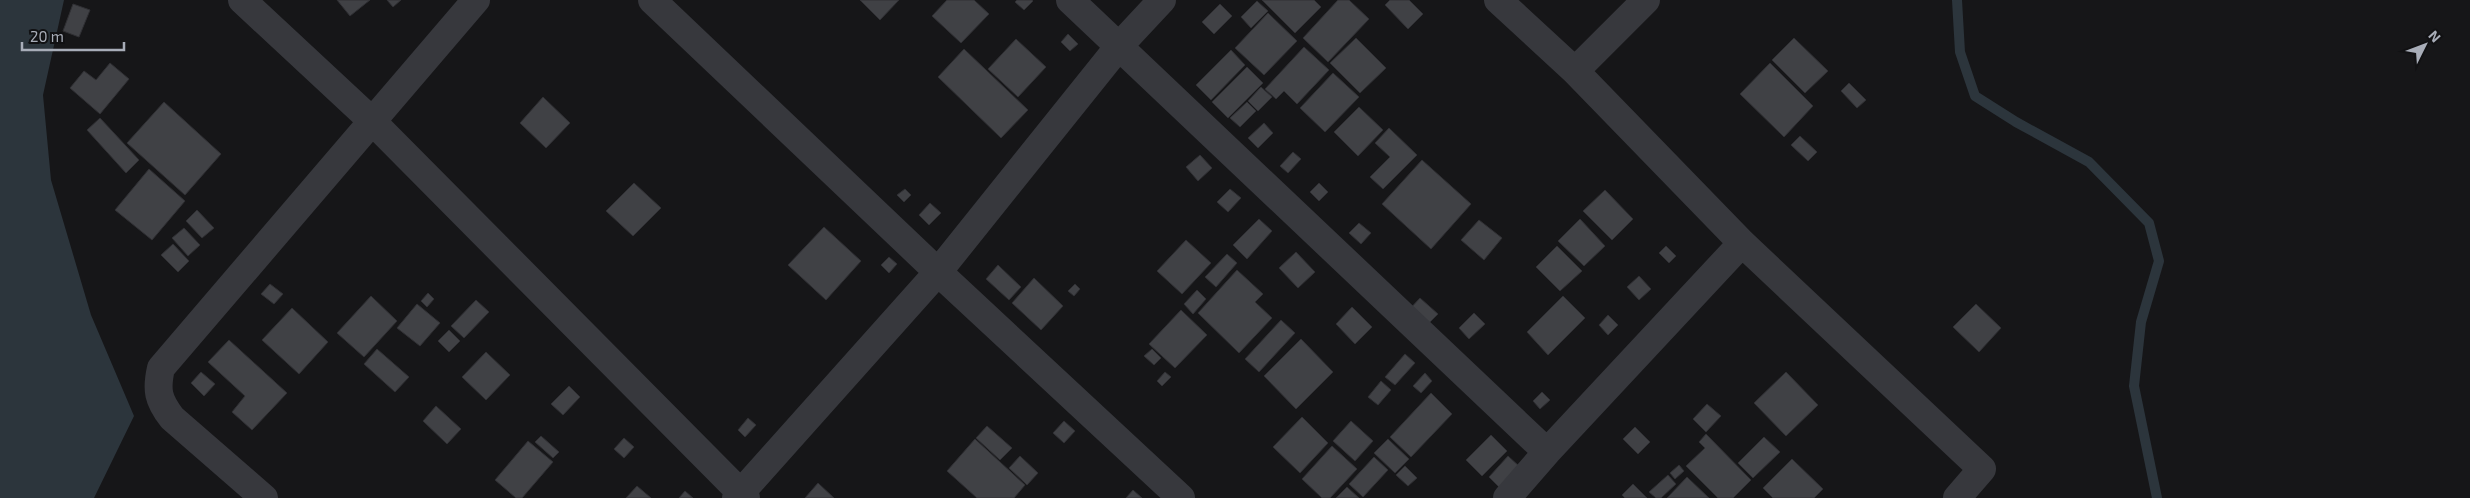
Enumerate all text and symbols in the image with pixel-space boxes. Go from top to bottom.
scale bar [22,20,125,52]
north arrow [2400,20,2450,70]
text: 20 m [30,27,64,45]
text: N [2425,27,2445,45]

